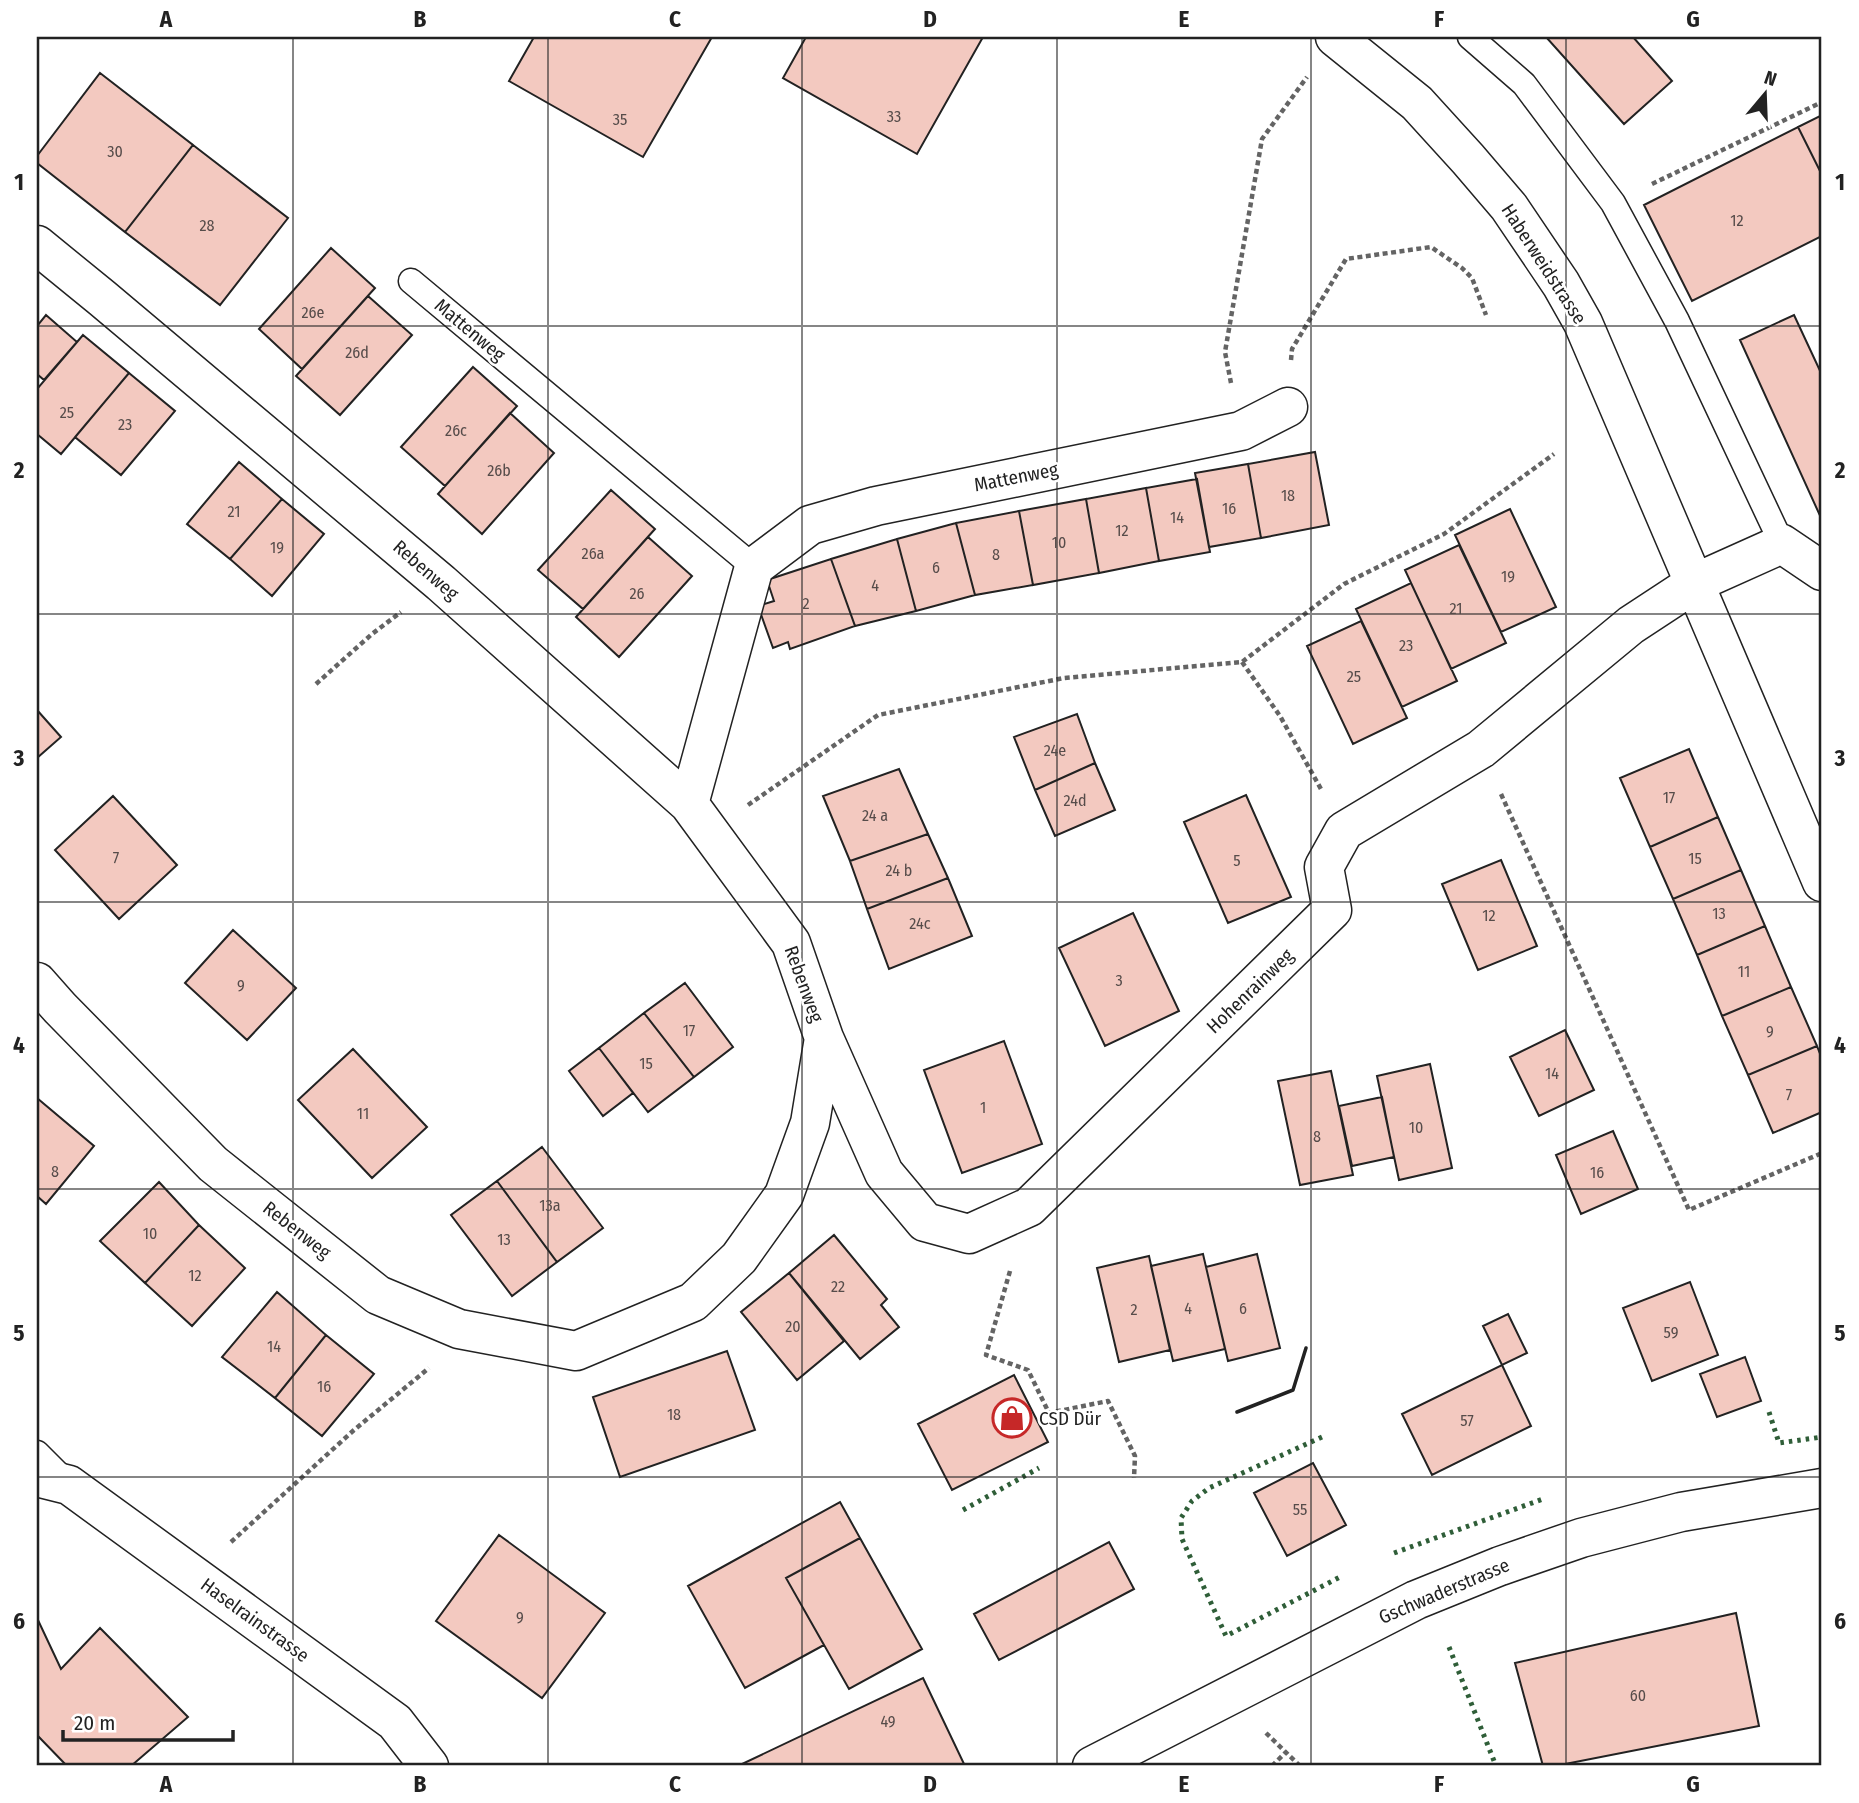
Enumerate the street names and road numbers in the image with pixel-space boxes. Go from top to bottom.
street label: Haberweidstrasse [1497,200,1591,328]
street label: Mattenweg [430,294,510,366]
street label: Mattenweg [972,458,1060,496]
street label: Rebenweg [388,535,464,605]
street label: Rebenweg [780,943,828,1025]
street label: Hohenrainweg [1202,944,1298,1038]
street label: Rebenweg [259,1196,336,1264]
street label: Gschwaderstrasse [1375,1553,1513,1629]
street label: Haselrainstrasse [196,1573,314,1667]

